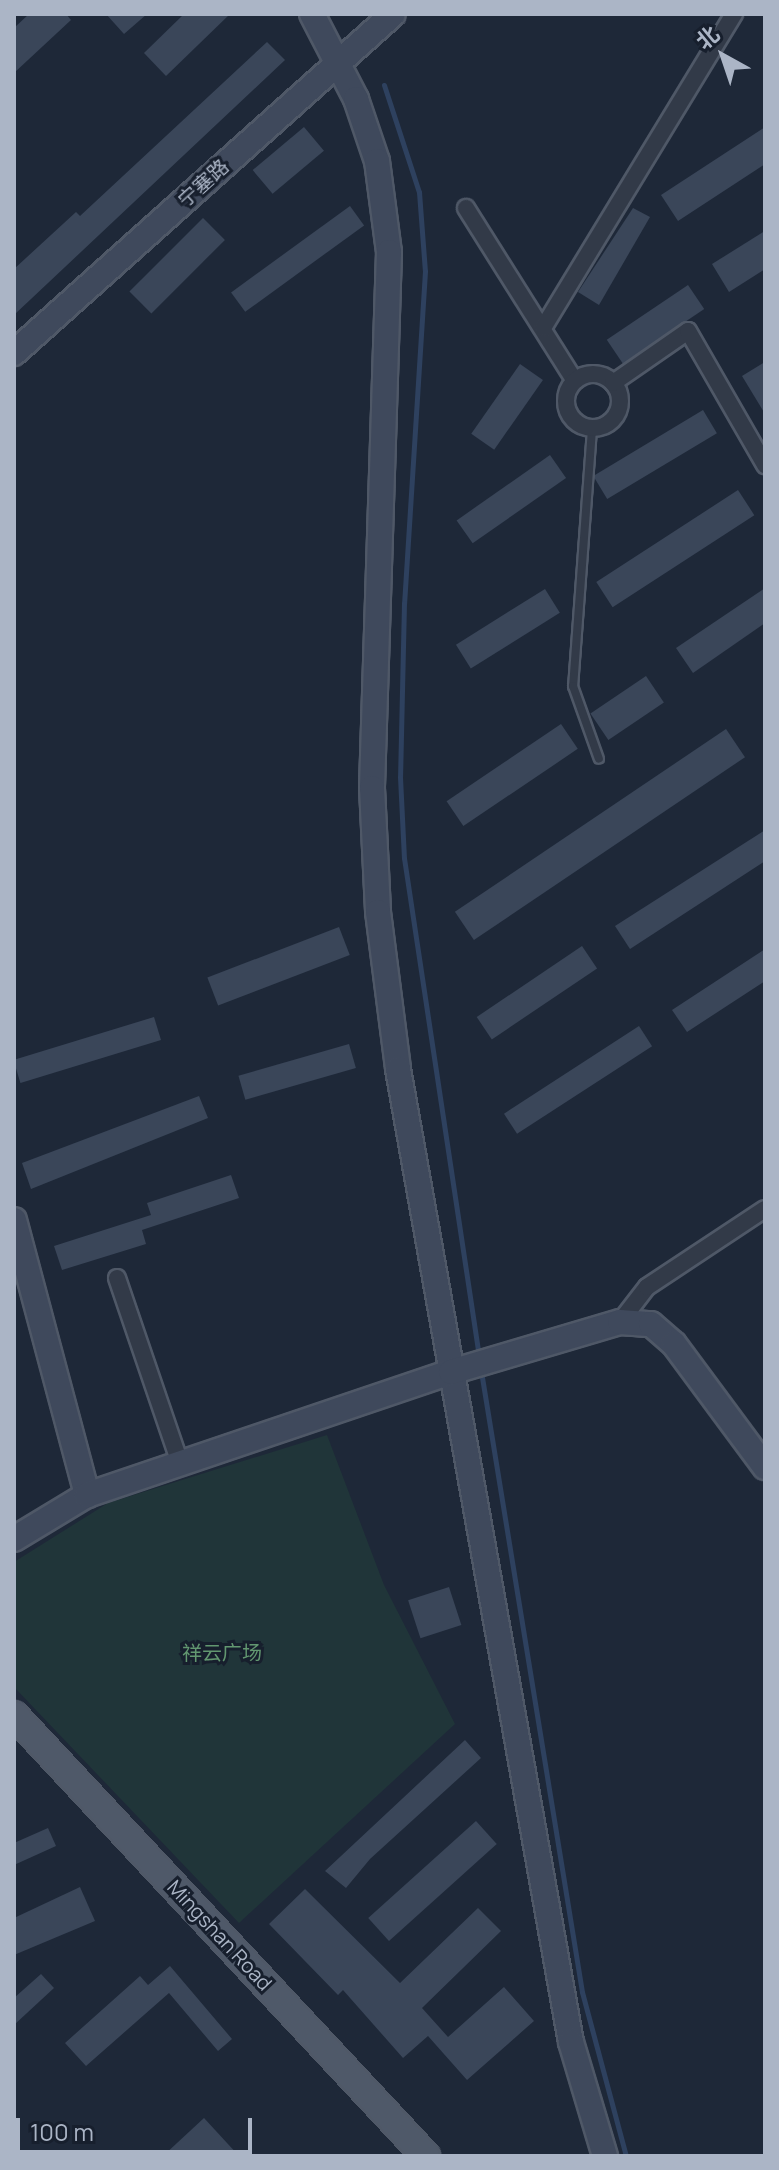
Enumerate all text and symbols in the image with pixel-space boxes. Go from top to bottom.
north arrow [683,16,763,96]
text: 北 [689,19,726,56]
street label: 宁塞路 [173,154,233,212]
park label: 祥云广场 [182,1640,262,1664]
street label: Mingshan Road [163,1875,277,1995]
scale bar [20,2102,256,2152]
text: 100 m [30,2115,94,2148]

